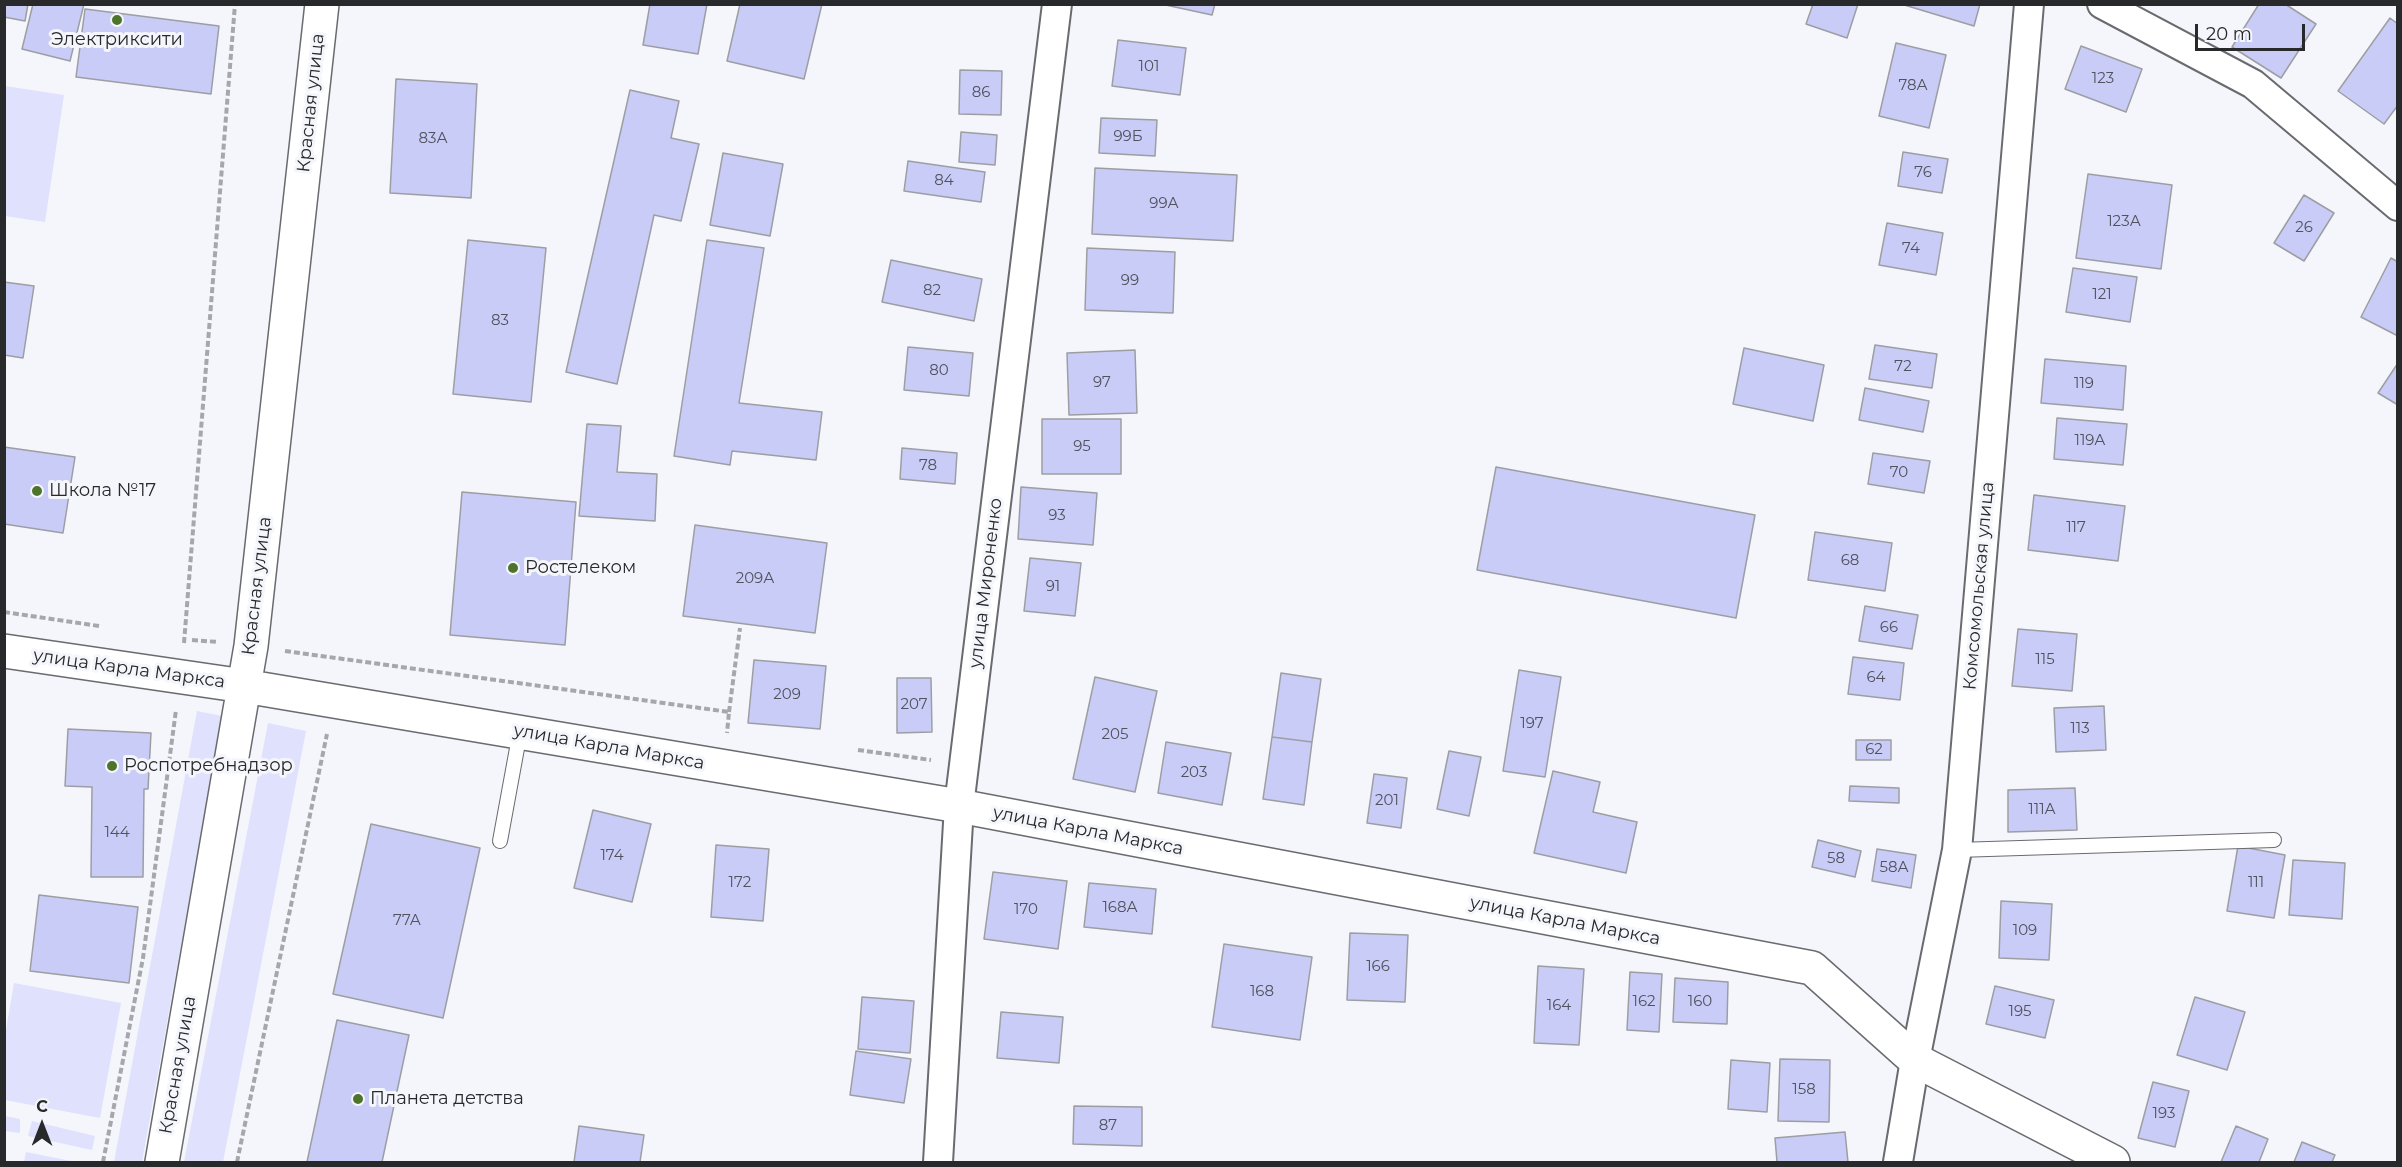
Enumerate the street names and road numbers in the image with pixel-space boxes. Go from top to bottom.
street label: Красная улица [293,32,329,174]
street label: Комсомольская улица [1959,481,1999,691]
street label: улица Мироненко [965,497,1007,669]
street label: Красная улица [238,515,276,657]
street label: улица Карла Маркса [32,645,226,693]
street label: улица Карла Маркса [512,720,706,774]
street label: улица Карла Маркса [991,802,1185,860]
street label: улица Карла Маркса [1468,892,1662,950]
street label: Красная улица [155,994,201,1136]

